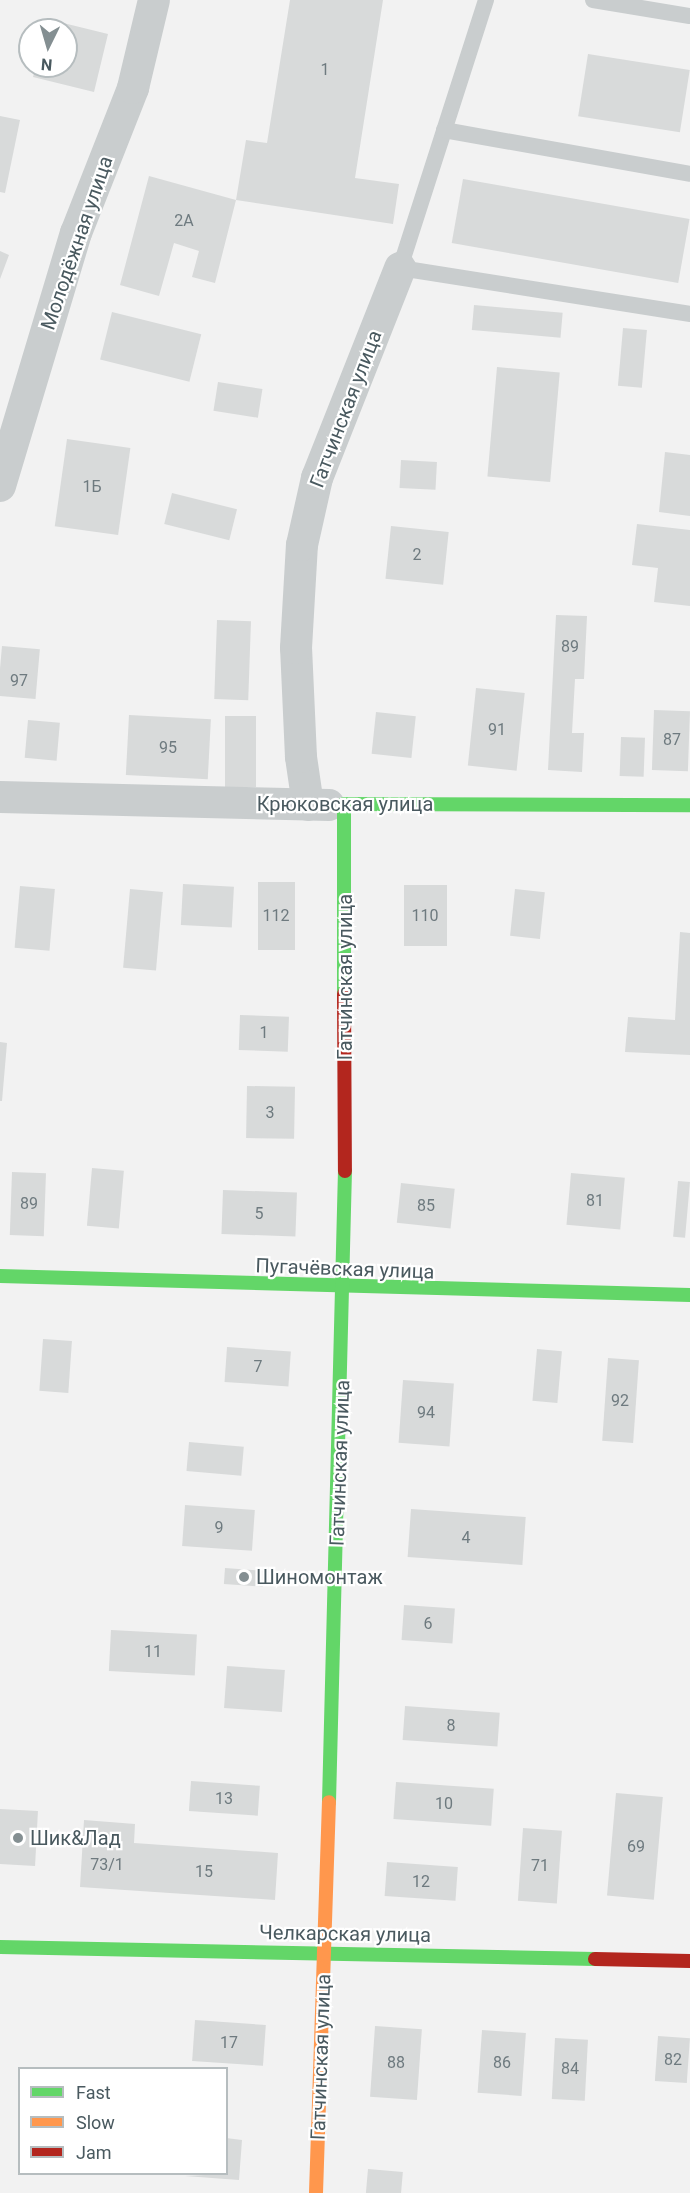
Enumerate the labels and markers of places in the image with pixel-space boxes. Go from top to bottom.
place label: Шиномонтаж [256,1565,383,1589]
marker: Шиномонтаж [237,1570,251,1584]
place label: Шик&Лад [30,1826,121,1850]
marker: Шик&Лад [11,1831,25,1845]

